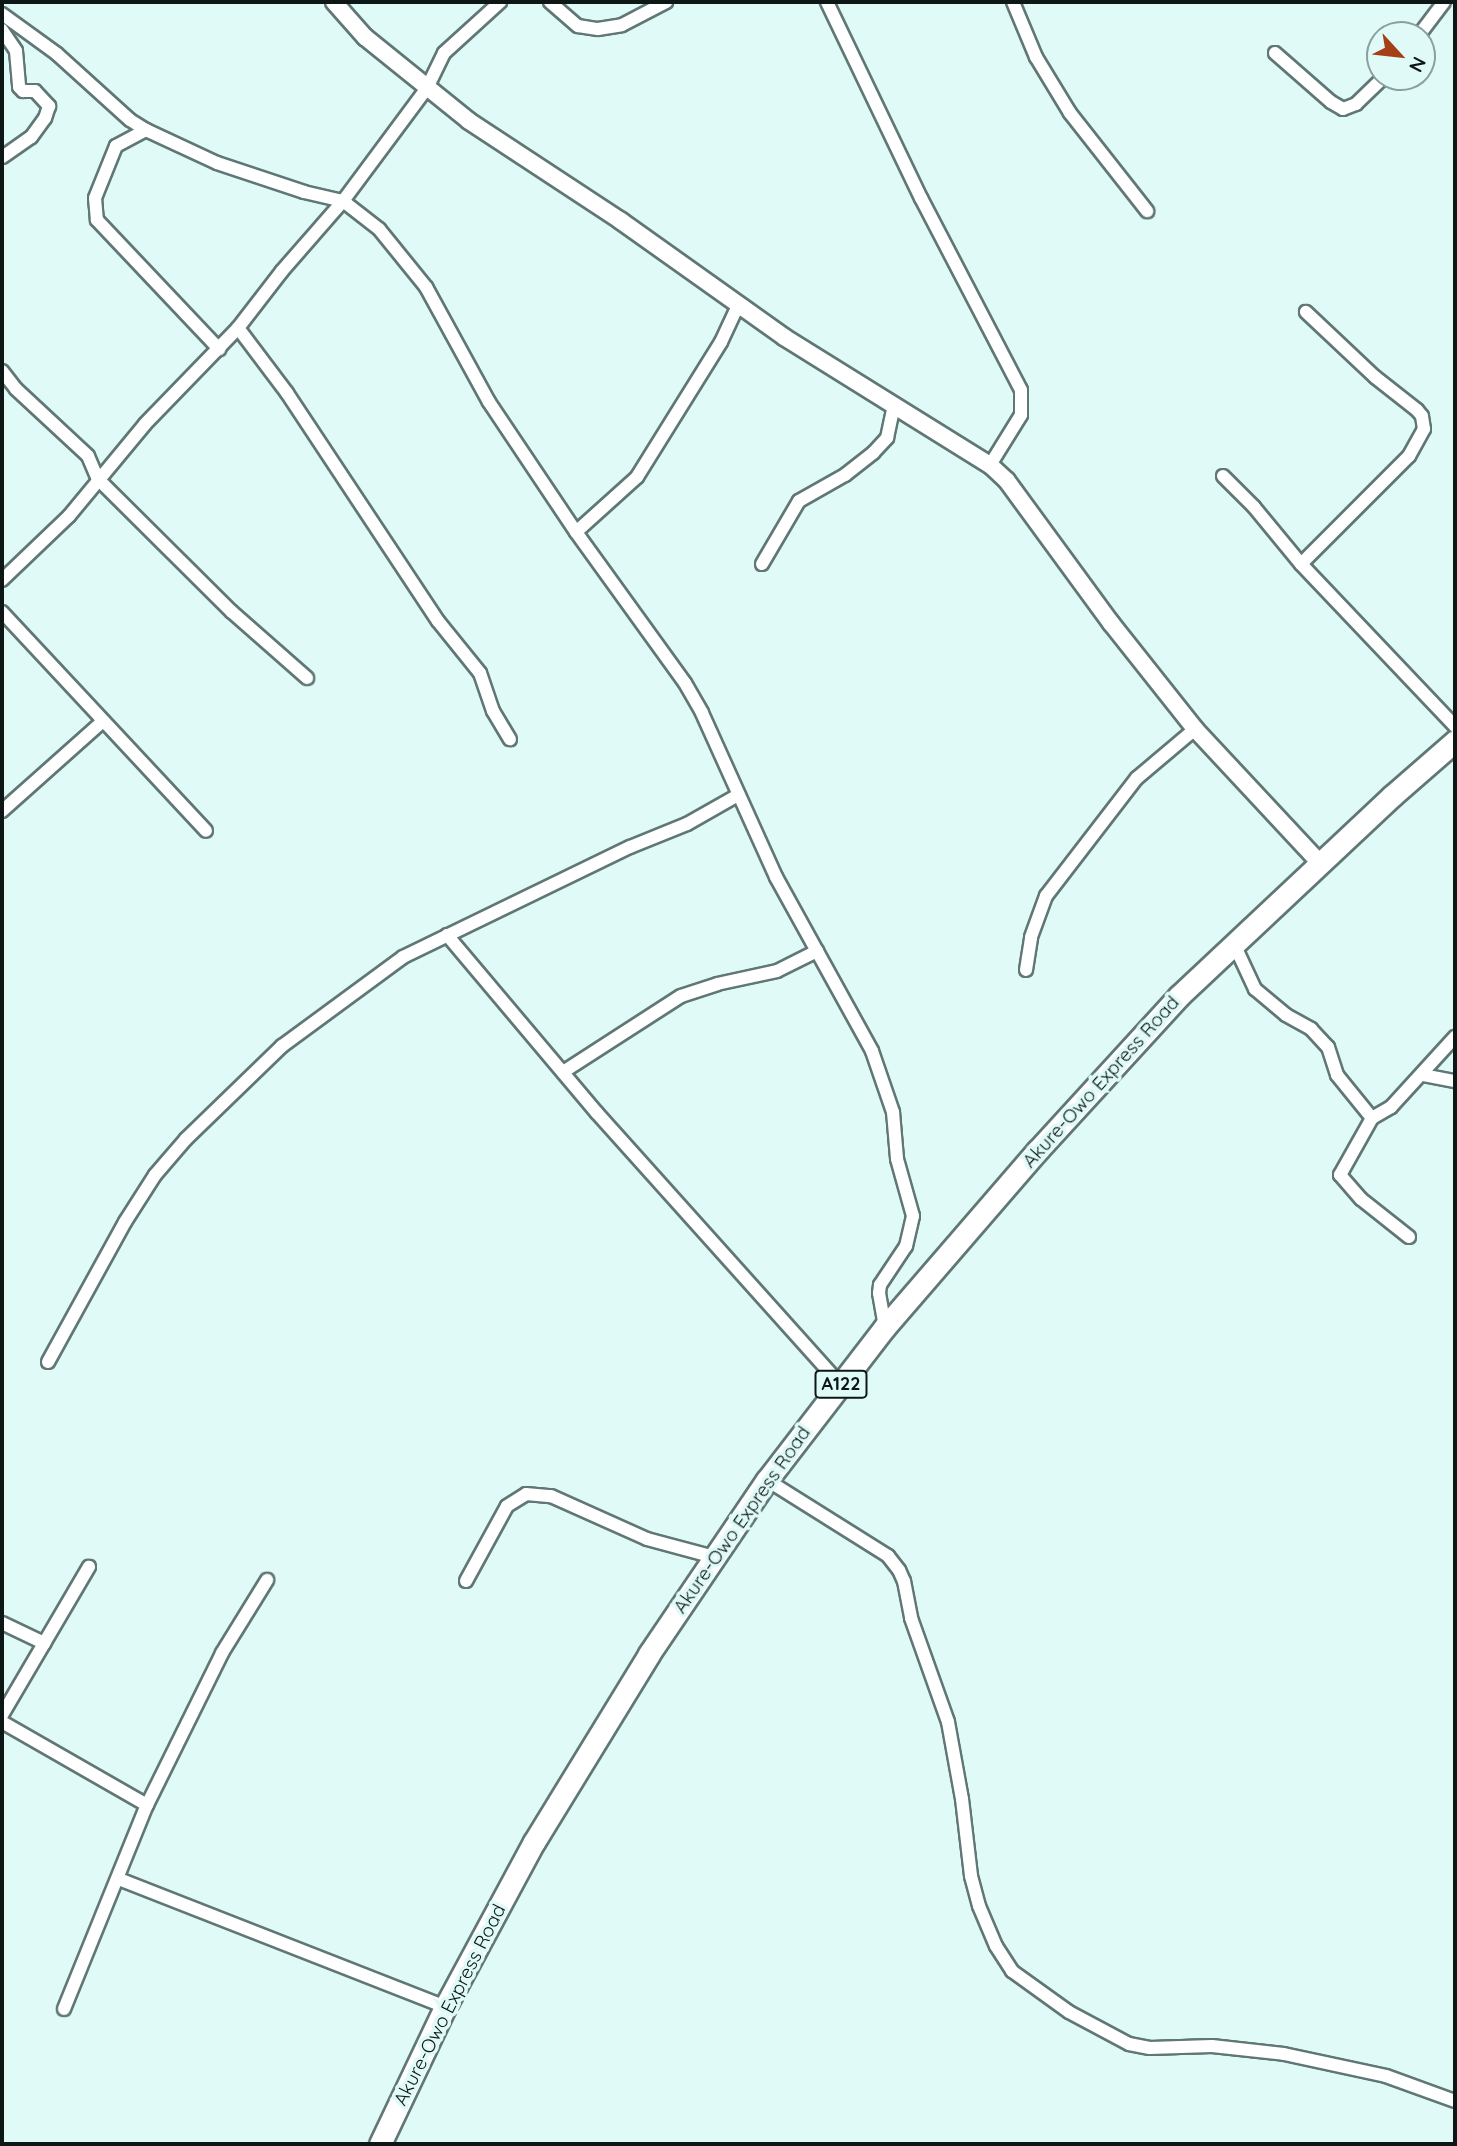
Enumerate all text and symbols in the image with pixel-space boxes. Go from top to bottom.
north arrow [1366,21,1436,91]
text: N [1404,53,1432,76]
street label: Akure-Owo Express Road [1018,992,1184,1172]
road number: A122 [813,1370,869,1399]
street label: Akure-Owo Express Road [669,1422,815,1618]
street label: Akure-Owo Express Road [389,1900,511,2110]

